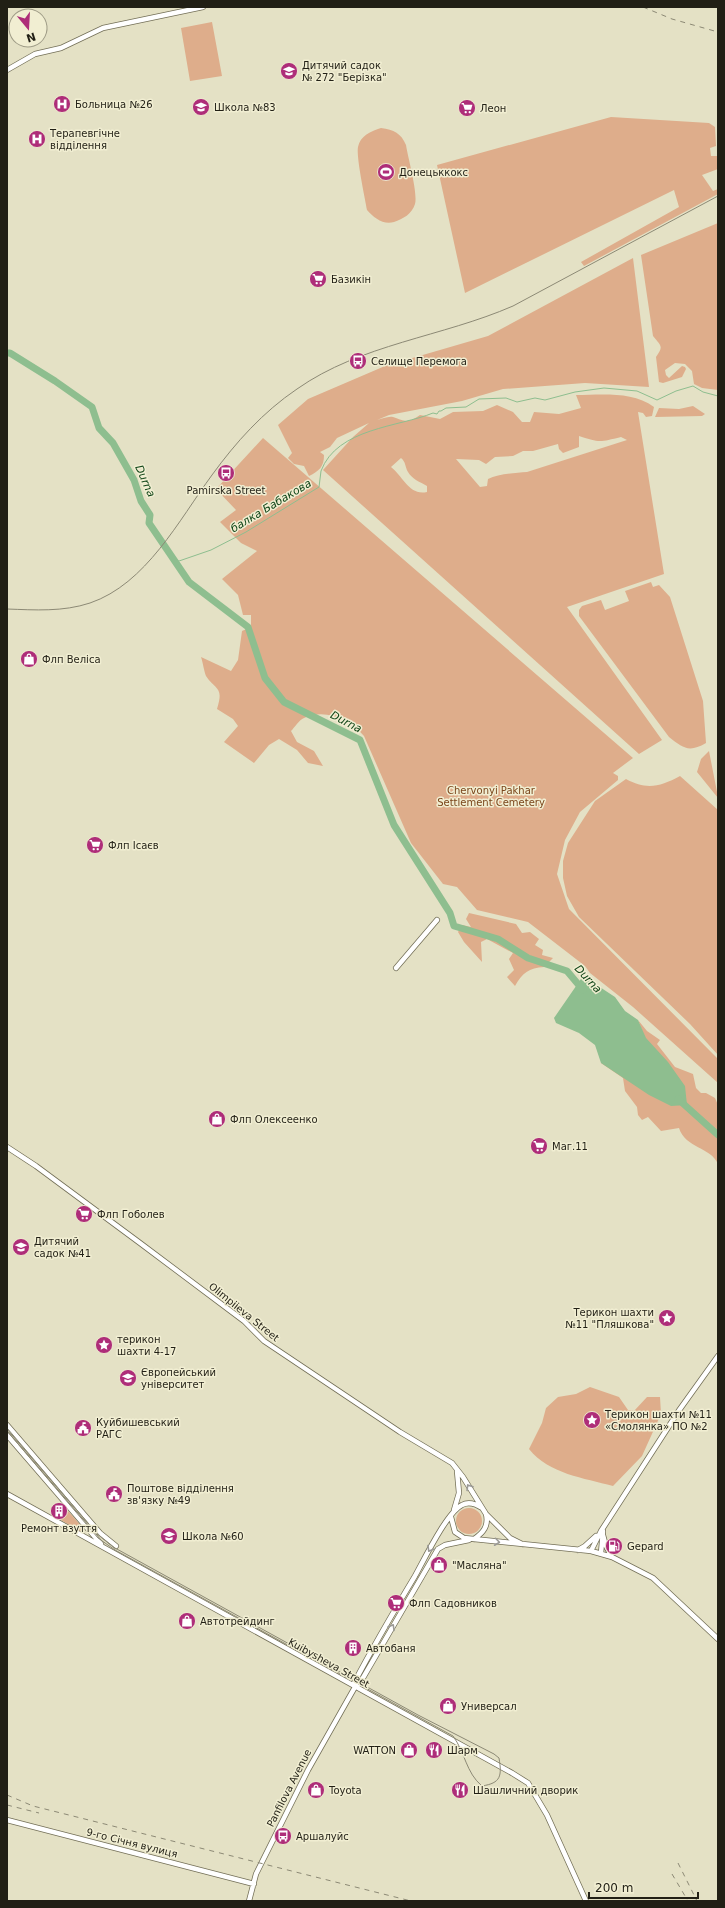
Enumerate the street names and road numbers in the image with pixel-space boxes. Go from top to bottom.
street label: Olimpiieva Street [207,1280,281,1344]
street label: Kuibysheva Street [287,1636,371,1690]
street label: Panfilova Avenue [265,1747,313,1829]
street label: 9-го Січня вулиця [85,1826,179,1860]

